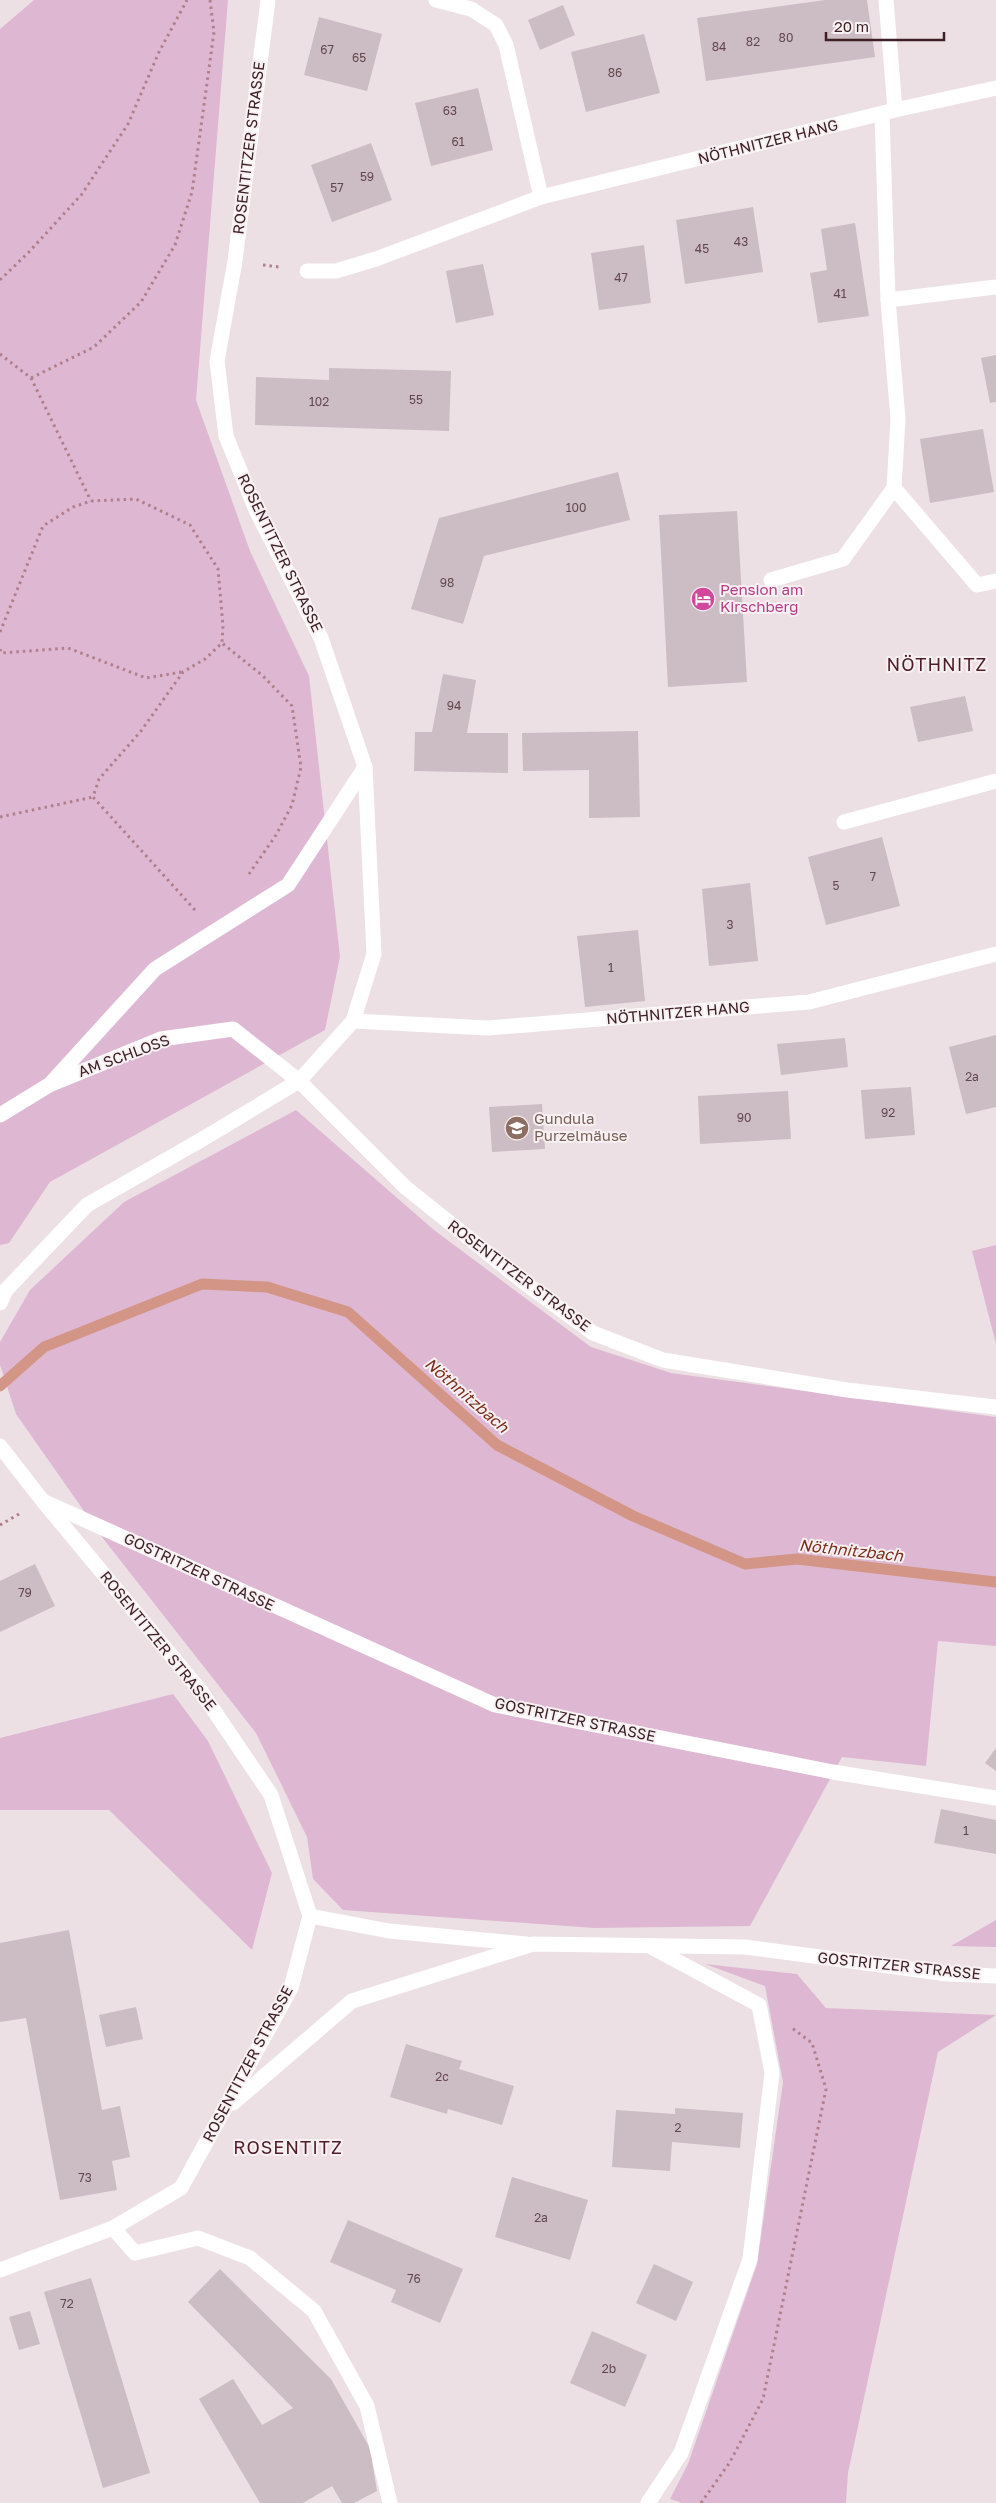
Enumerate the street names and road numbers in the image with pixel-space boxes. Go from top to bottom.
street label: ROSENTITZER STRASSE [228,60,268,235]
street label: NÖTHNITZER HANG [696,115,840,167]
street label: ROSENTITZER STRASSE [235,470,327,635]
street label: NÖTHNITZER HANG [605,997,750,1027]
street label: AM SCHLOSS [75,1030,172,1080]
street label: ROSENTITZER STRASSE [445,1216,595,1335]
street label: GOSTRITZER STRASSE [121,1528,278,1614]
street label: ROSENTITZER STRASSE [97,1567,221,1714]
street label: GOSTRITZER STRASSE [493,1693,657,1745]
street label: GOSTRITZER STRASSE [817,1947,982,1983]
street label: ROSENTITZER STRASSE [198,1982,296,2145]

